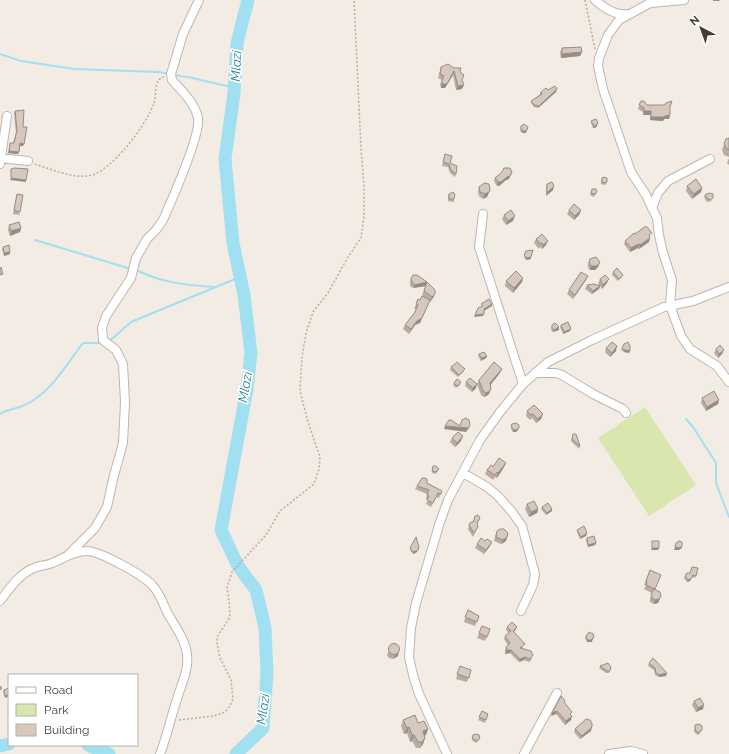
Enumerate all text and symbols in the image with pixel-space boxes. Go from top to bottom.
north arrow [681,8,721,48]
text: N [687,13,702,28]
water label: Mlazi [228,49,244,82]
water label: Mlazi [235,369,255,404]
legend [8,674,138,746]
text: Road [44,683,73,697]
water label: Mlazi [253,691,273,725]
text: Park [44,703,69,717]
text: Building [44,723,90,737]

